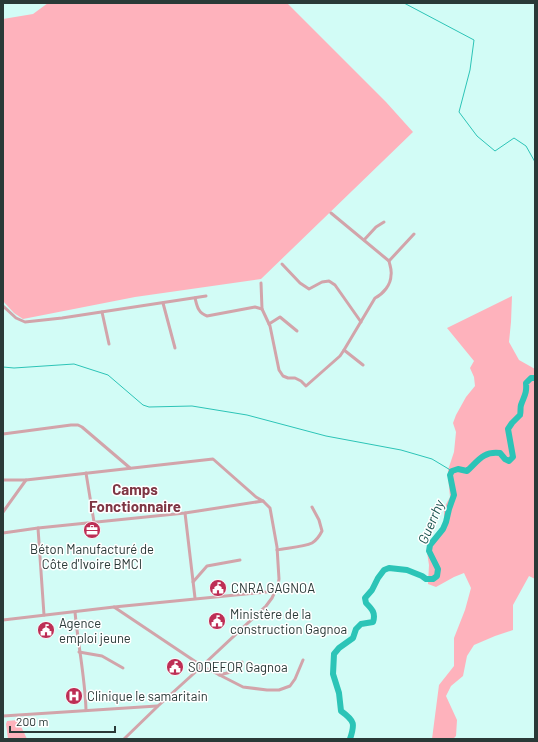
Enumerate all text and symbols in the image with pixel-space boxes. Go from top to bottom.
district label: Camps Fonctionnaire [89,480,181,515]
water label: Guerrhy [414,497,448,546]
office icon: Béton Manufacturé de Côte d'Ivoire BMCI [82,520,102,540]
place label: Béton Manufacturé de Côte d'Ivoire BMCI [30,541,154,572]
public building icon: CNRA GAGNOA [208,578,228,598]
place label: CNRA GAGNOA [231,580,315,596]
place label: Ministère de la construction Gagnoa [230,606,347,637]
public building icon: Ministère de la construction Gagnoa [207,611,227,631]
place label: Agence emploi jeune [59,615,131,646]
public building icon: Agence emploi jeune [36,620,56,640]
public building icon: SODEFOR Gagnoa [165,657,185,677]
place label: SODEFOR Gagnoa [188,659,288,675]
hospital icon: Clinique le samaritain [64,686,84,706]
place label: Clinique le samaritain [87,688,208,704]
scale bar [10,708,115,734]
text: 200 m [16,714,48,728]

